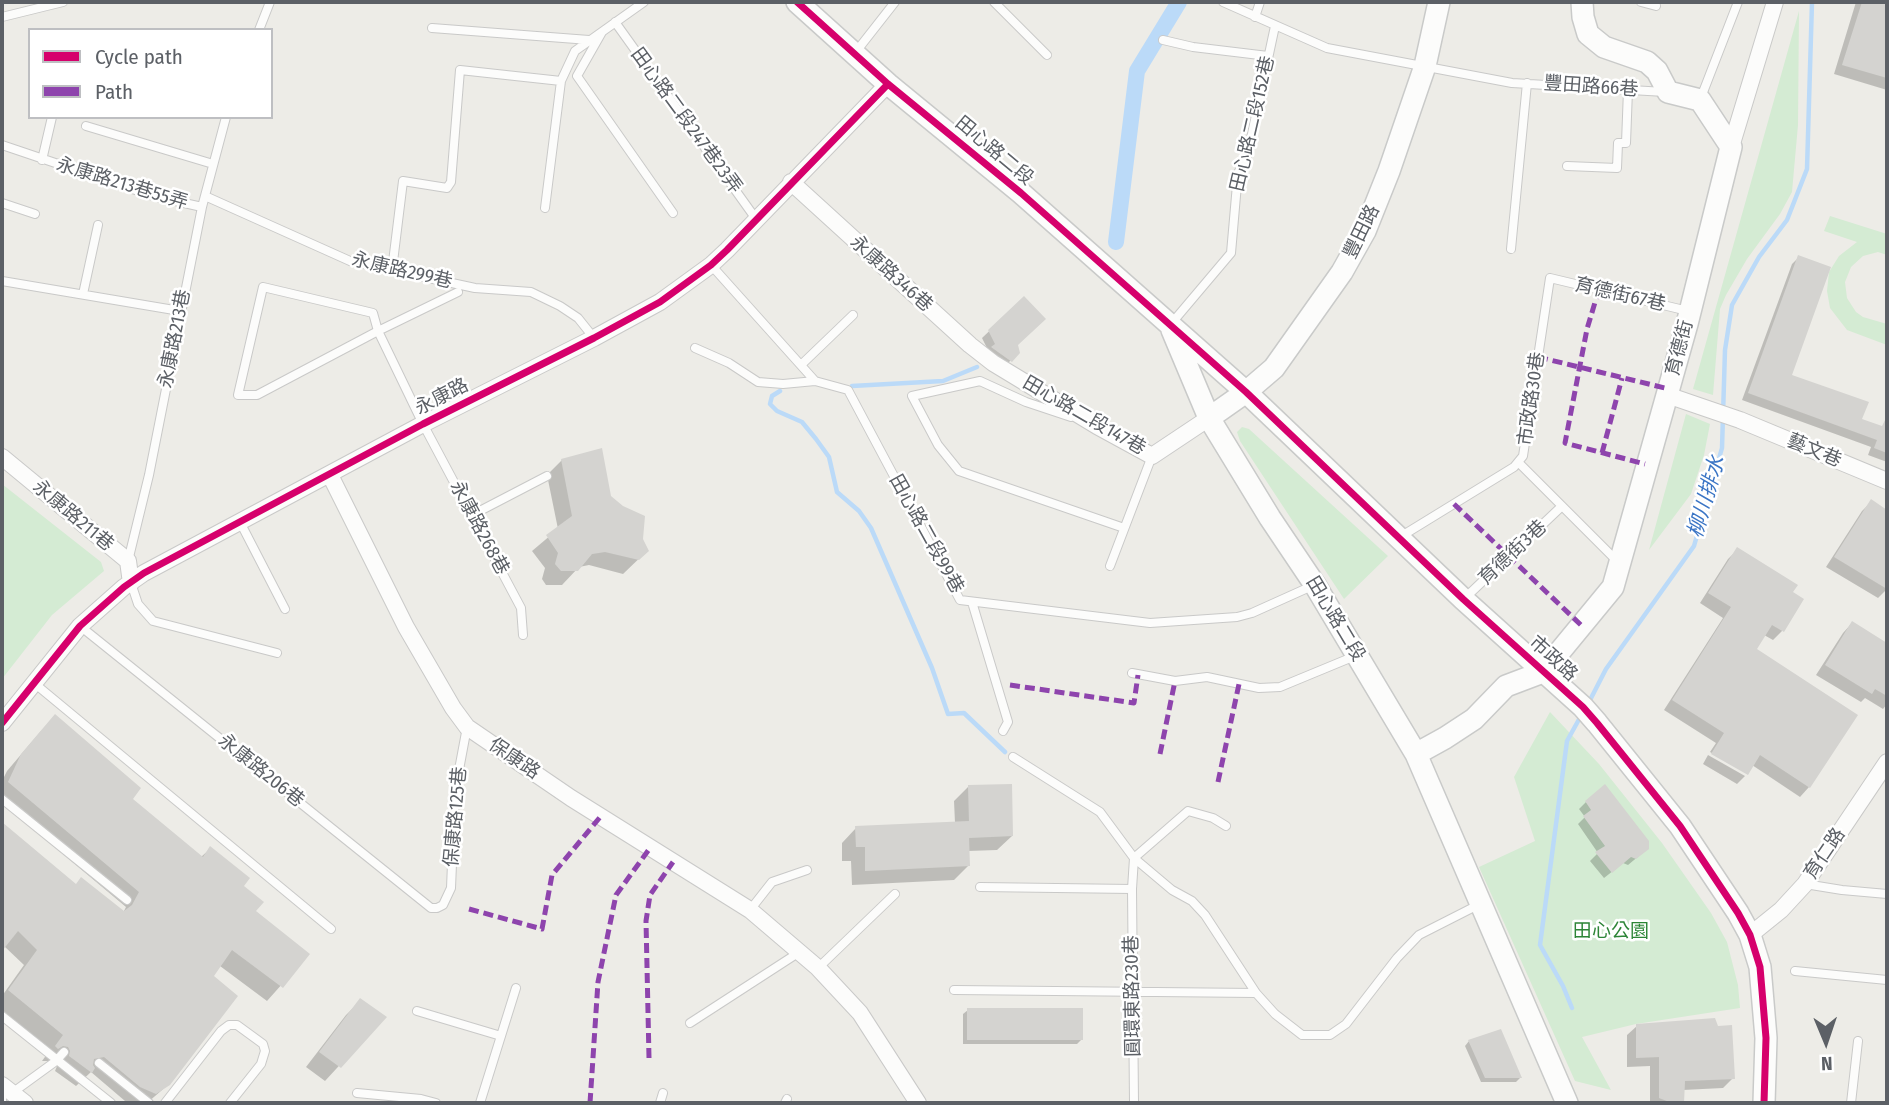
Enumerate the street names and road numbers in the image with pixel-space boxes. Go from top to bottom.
street label: 田心路二段247巷23弄 [626,44,746,198]
street label: 田心路二段152巷 [1226,54,1280,194]
street label: 豐田路66巷 [1543,72,1639,102]
street label: 田心路二段 [950,112,1038,190]
street label: 永康路213巷55弄 [54,153,190,215]
street label: 豐田路 [1339,201,1385,263]
street label: 永康路346巷 [845,231,937,317]
street label: 永康路299巷 [349,248,455,294]
street label: 育德街67巷 [1572,273,1668,317]
street label: 永康路213巷 [154,288,196,390]
street label: 育德街 [1662,318,1698,378]
street label: 市政路30巷 [1514,351,1550,447]
street label: 田心路二段147巷 [1019,372,1149,460]
street label: 永康路 [411,374,473,420]
street label: 藝文巷 [1783,429,1845,473]
street label: 田心路二段99巷 [884,471,968,597]
street label: 永康路211巷 [28,476,118,556]
street label: 永康路268巷 [445,477,513,579]
street label: 育德街3巷 [1474,516,1552,590]
street label: 田心路二段 [1301,572,1369,666]
street label: 市政路 [1524,631,1582,687]
street label: 永康路206巷 [214,730,308,812]
street label: 保康路 [484,734,544,784]
street label: 保康路125巷 [440,766,472,868]
street label: 育仁路 [1800,824,1850,884]
street label: 圓環東路230巷 [1121,935,1145,1057]

